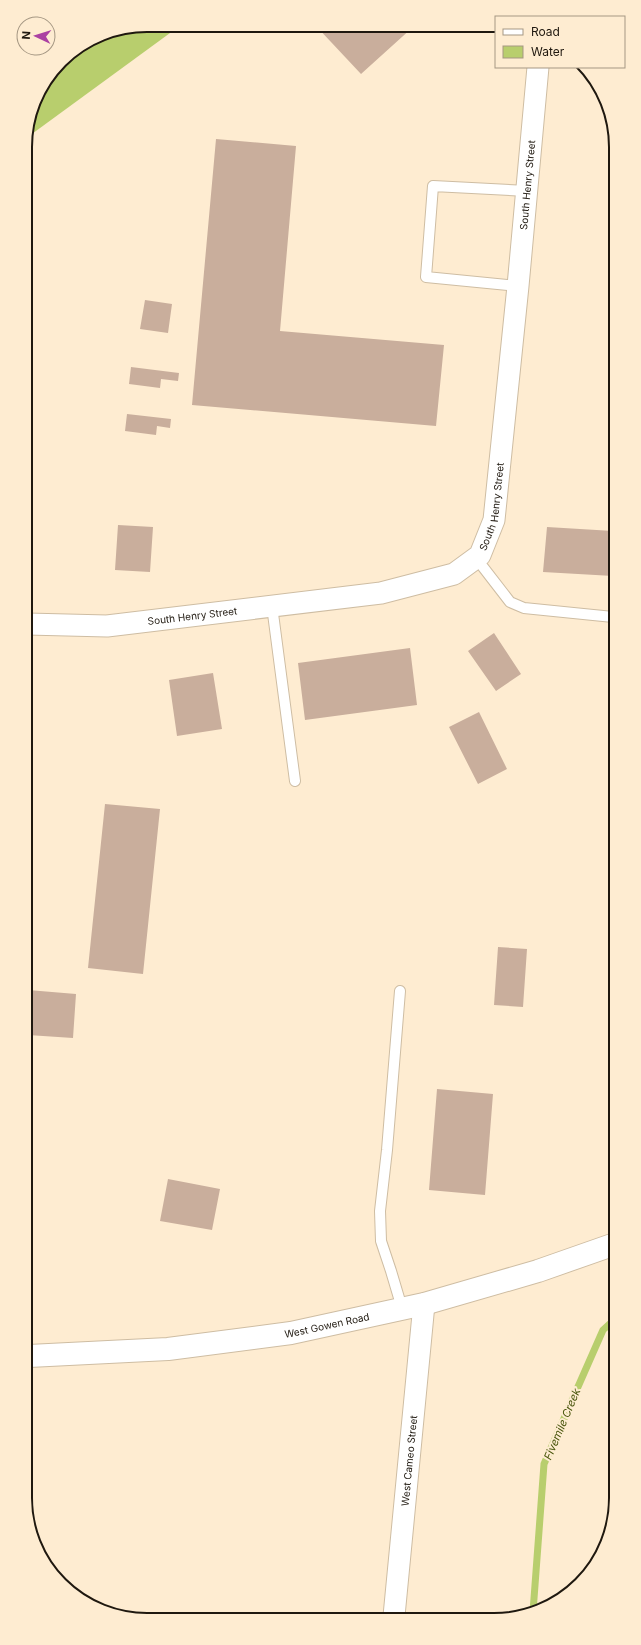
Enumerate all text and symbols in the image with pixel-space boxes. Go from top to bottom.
north arrow [16,16,56,56]
legend [495,16,625,68]
text: Road [531,24,560,39]
text: N [19,31,33,40]
text: Water [531,44,565,59]
street label: South Henry Street [517,139,537,230]
street label: South Henry Street [476,461,506,552]
street label: South Henry Street [147,604,239,627]
street label: West Gowen Road [284,1310,371,1340]
water label: Fivemile Creek [541,1385,584,1462]
street label: West Cameo Street [399,1414,419,1507]

